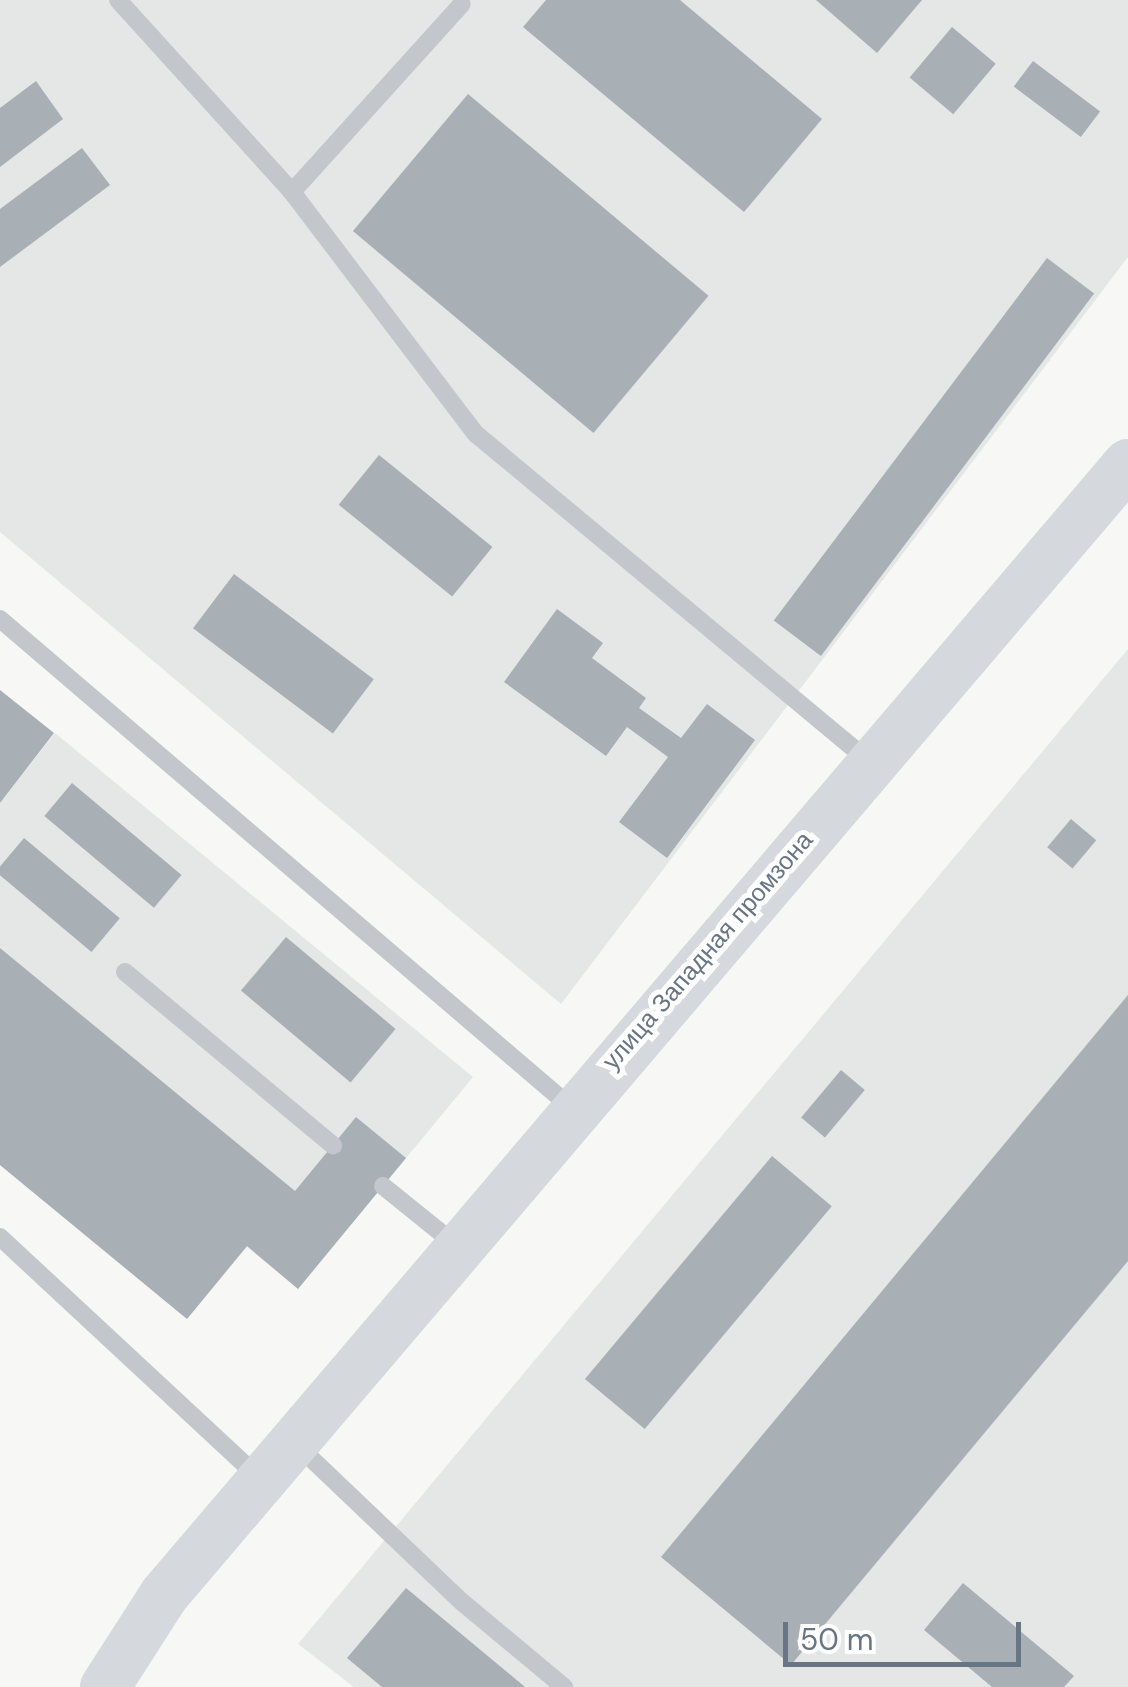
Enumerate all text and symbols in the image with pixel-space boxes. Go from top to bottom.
street label: улица Западная промзона [597,826,819,1076]
scale bar [788,1602,1026,1664]
text: 50 m [800,1620,874,1659]

